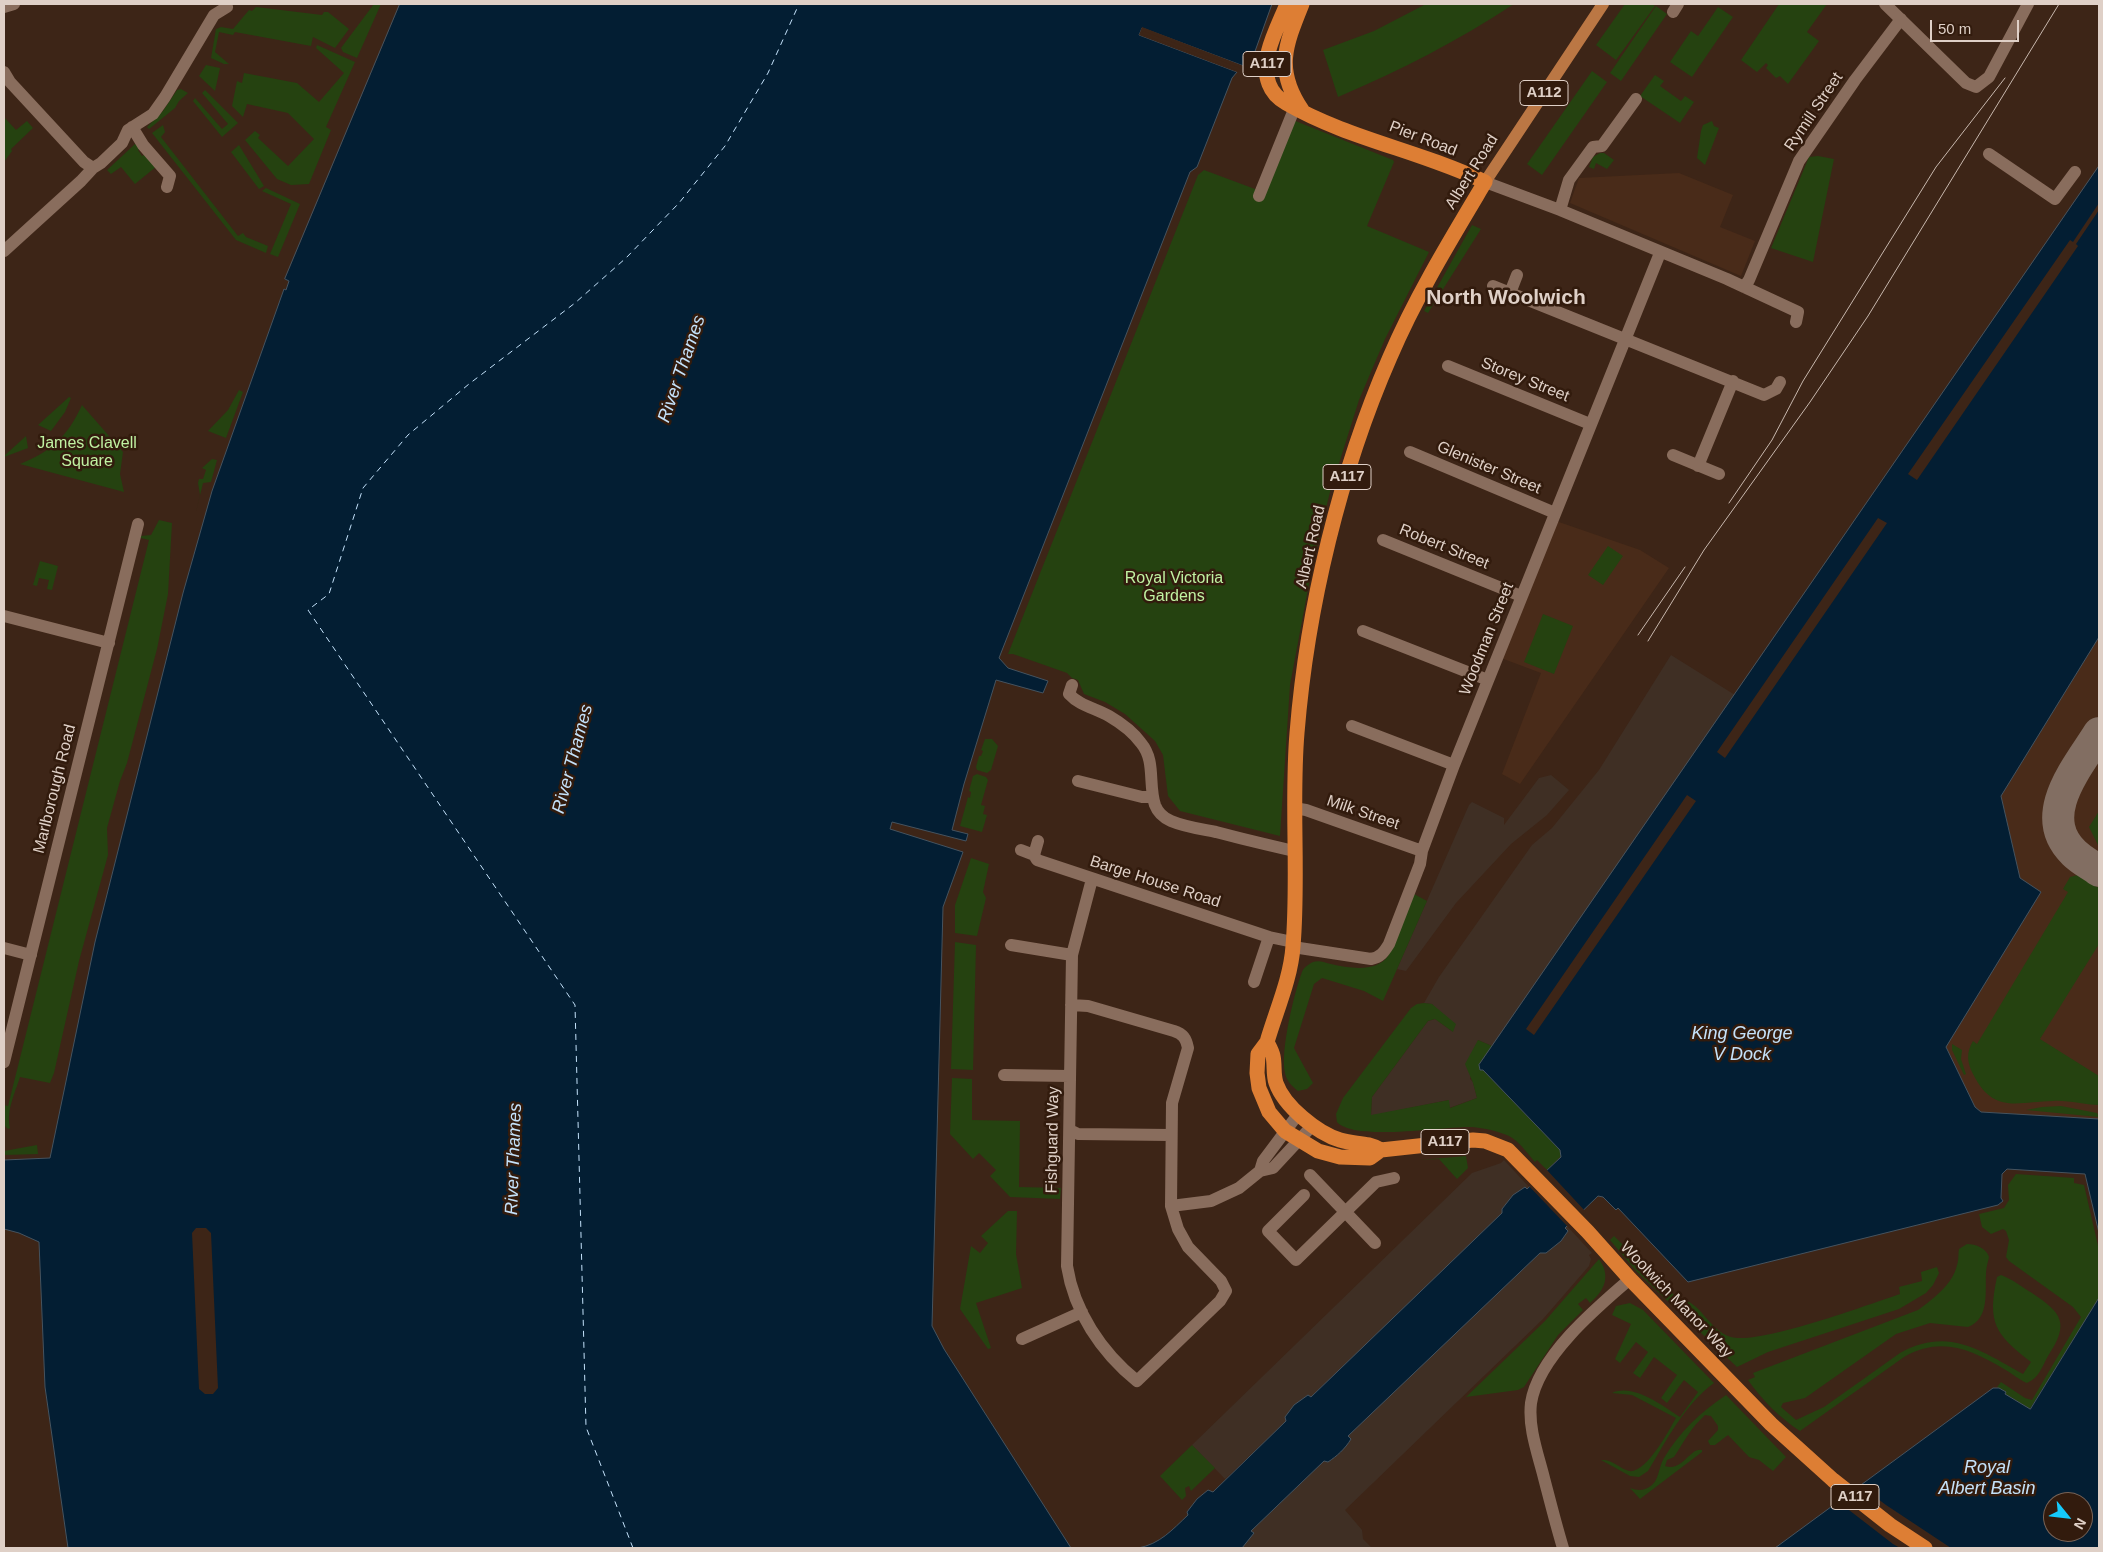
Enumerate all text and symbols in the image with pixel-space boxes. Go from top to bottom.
scale bar [1933,10,2022,42]
text: 50 m [1938,20,1971,37]
road number: A117 [1243,52,1291,76]
street label: Rymill Street [1781,69,1847,155]
road number: A112 [1520,80,1568,106]
street label: Pier Road [1386,117,1460,161]
street label: Albert Road [1441,131,1503,213]
district label: North Woolwich [1426,285,1586,311]
water label: River Thames [654,313,710,425]
street label: Storey Street [1478,354,1572,406]
park label: James Clavell Square [37,434,137,472]
street label: Glenister Street [1434,437,1544,499]
road number: A117 [1323,464,1371,490]
street label: Albert Road [1292,504,1330,590]
street label: Robert Street [1396,520,1492,574]
park label: Royal Victoria Gardens [1125,569,1223,607]
street label: Woodman Street [1456,580,1518,698]
water label: River Thames [548,702,598,816]
street label: Marlborough Road [30,722,80,856]
street label: Milk Street [1324,792,1402,834]
street label: Barge House Road [1087,852,1223,912]
water label: King George V Dock [1691,1023,1793,1066]
street label: Fishguard Way [1042,1086,1064,1194]
water label: River Thames [501,1103,527,1215]
road number: A117 [1421,1130,1469,1154]
street label: Woolwich Manor Way [1616,1238,1736,1362]
water label: Royal Albert Basin [1938,1457,2036,1500]
road number: A117 [1831,1484,1879,1510]
north arrow [2043,1492,2093,1542]
text: N [2071,1515,2090,1532]

